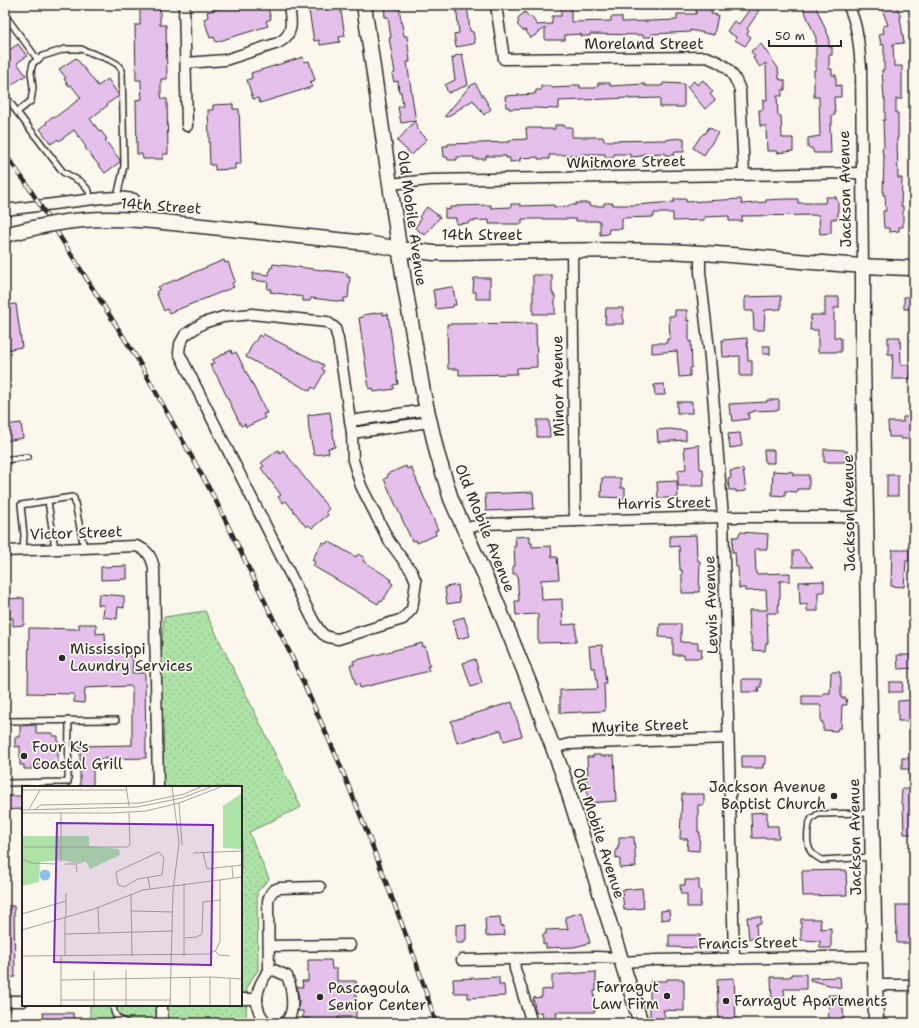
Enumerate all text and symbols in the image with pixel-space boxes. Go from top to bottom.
scale bar [769,22,841,48]
text: 50 m [775,28,805,44]
street label: Moreland Street [584,34,704,54]
street label: Jackson Avenue [834,130,856,248]
street label: Old Mobile Avenue [393,149,431,287]
street label: Whitmore Street [566,151,686,173]
street label: 14th Street [120,193,202,219]
street label: 14th Street [442,225,522,245]
street label: Minor Avenue [547,335,569,437]
street label: Jackson Avenue [838,454,860,572]
street label: Old Mobile Avenue [450,461,520,595]
street label: Harris Street [617,492,711,514]
street label: Victor Street [29,521,123,545]
street label: Lewis Avenue [699,555,723,655]
place label: Mississippi Laundry Services [70,639,193,676]
marker: Mississippi Laundry Services [57,653,67,663]
street label: Myrite Street [591,714,689,738]
place label: Four K's Coastal Grill [32,737,123,774]
marker: Four K's Coastal Grill [19,751,29,761]
street label: Old Mobile Avenue [568,765,630,901]
place label: Jackson Avenue Baptist Church [709,777,826,814]
street label: Jackson Avenue [844,778,866,896]
inset map [22,786,242,1006]
marker: Jackson Avenue Baptist Church [829,791,839,801]
street label: Francis Street [698,932,798,954]
place label: Farragut Law Firm [592,977,659,1014]
place label: Pascagoula Senior Center [328,978,426,1015]
marker: Farragut Law Firm [662,991,672,1001]
place label: Farragut Apartments [734,991,888,1011]
marker: Pascagoula Senior Center [315,992,325,1002]
marker: Farragut Apartments [721,996,731,1006]

